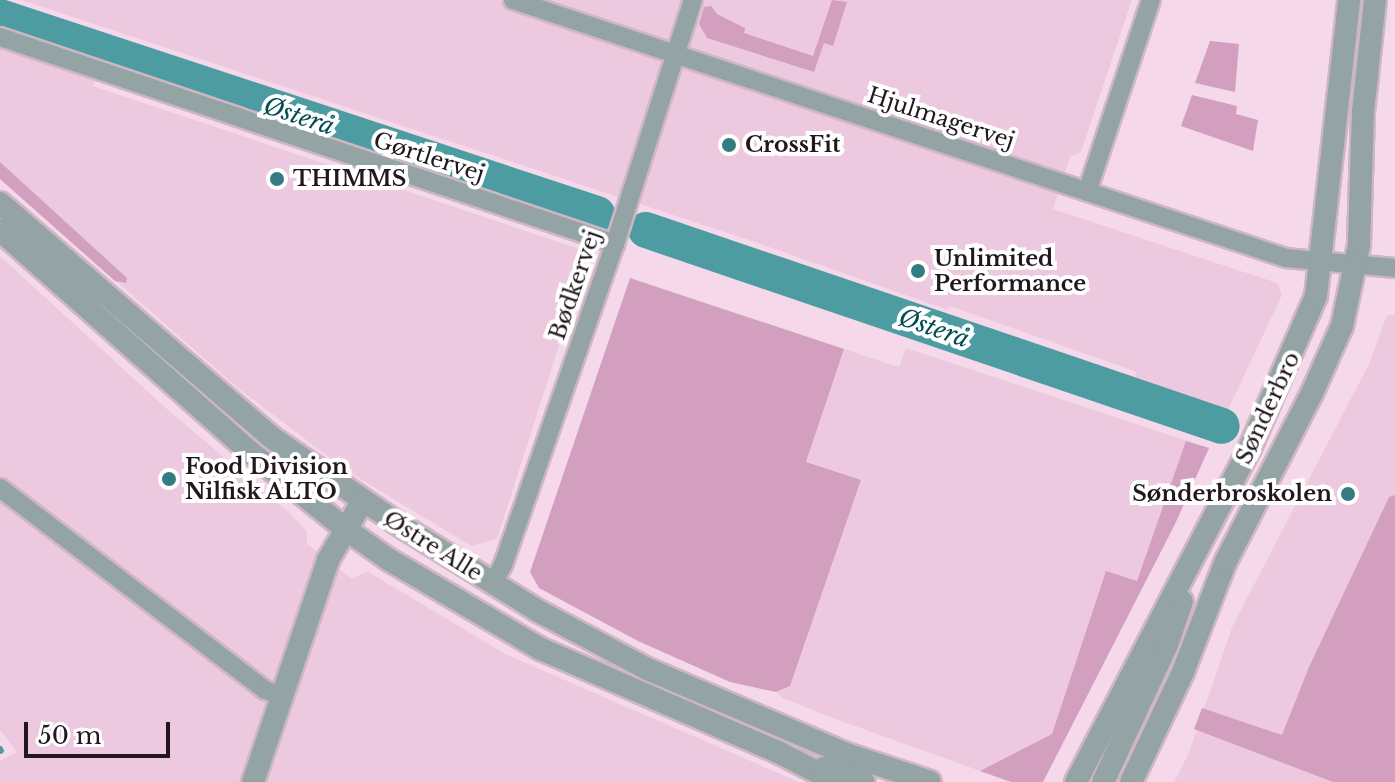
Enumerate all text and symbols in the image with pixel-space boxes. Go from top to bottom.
street label: Hjulmagervej [864,82,1018,154]
water label: Østerå [260,91,338,141]
street label: Gørtlervej [370,127,488,187]
place label: CrossFit [745,132,840,158]
marker: CrossFit [720,136,738,154]
place label: THIMMS [293,166,406,192]
marker: THIMMS [268,170,286,188]
street label: Bødkervej [544,227,606,343]
place label: Unlimited Performance [934,245,1086,296]
marker: Unlimited Performance [909,262,927,280]
water label: Østerå [895,303,973,353]
street label: Sønderbro [1231,348,1305,468]
place label: Food Division Nilfisk ALTO [185,453,348,504]
marker: Food Division Nilfisk ALTO [160,470,178,488]
place label: Sønderbroskolen [1132,481,1332,507]
marker: Sønderbroskolen [1339,485,1357,503]
street label: Østre Alle [378,505,488,587]
scale bar [28,706,174,756]
text: 50 m [38,721,101,750]

